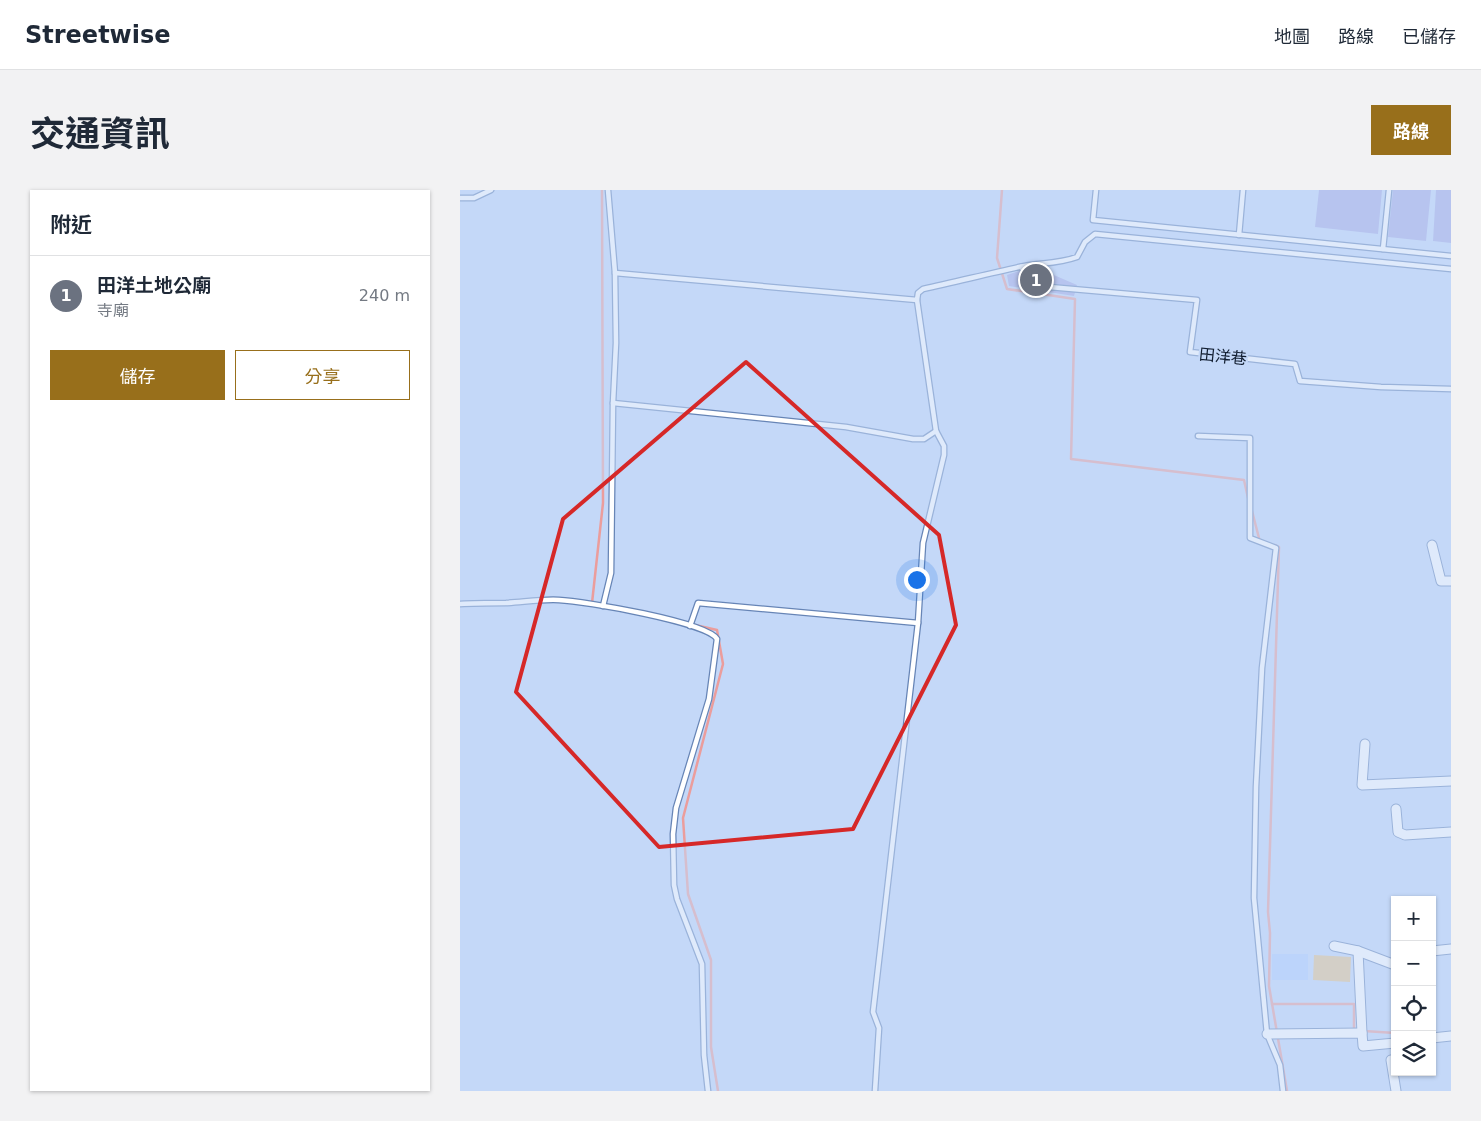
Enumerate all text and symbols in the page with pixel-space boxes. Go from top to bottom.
text: Streetwise [25,21,171,49]
text: 地圖 [1274,26,1310,47]
text: 路線 [1338,26,1374,47]
text: 已儲存 [1402,26,1456,47]
button: 路線 [1371,105,1451,155]
text: 交通資訊 [30,114,170,154]
text: 附近 [50,213,92,237]
pin: 1 [1020,261,1052,299]
text: 田洋土地公廟 [97,274,211,296]
text: 1 [60,286,72,305]
text: 240 m [359,286,410,305]
text: 寺廟 [97,301,129,320]
street label: 田洋巷 [1198,345,1248,368]
button: 儲存 [50,350,225,400]
button: 分享 [235,350,410,400]
your location [904,567,930,593]
map controls [1391,896,1436,1076]
button: + [1391,896,1436,941]
button: − [1391,941,1436,986]
button: locate [1391,986,1436,1031]
button: layers [1391,1031,1436,1076]

